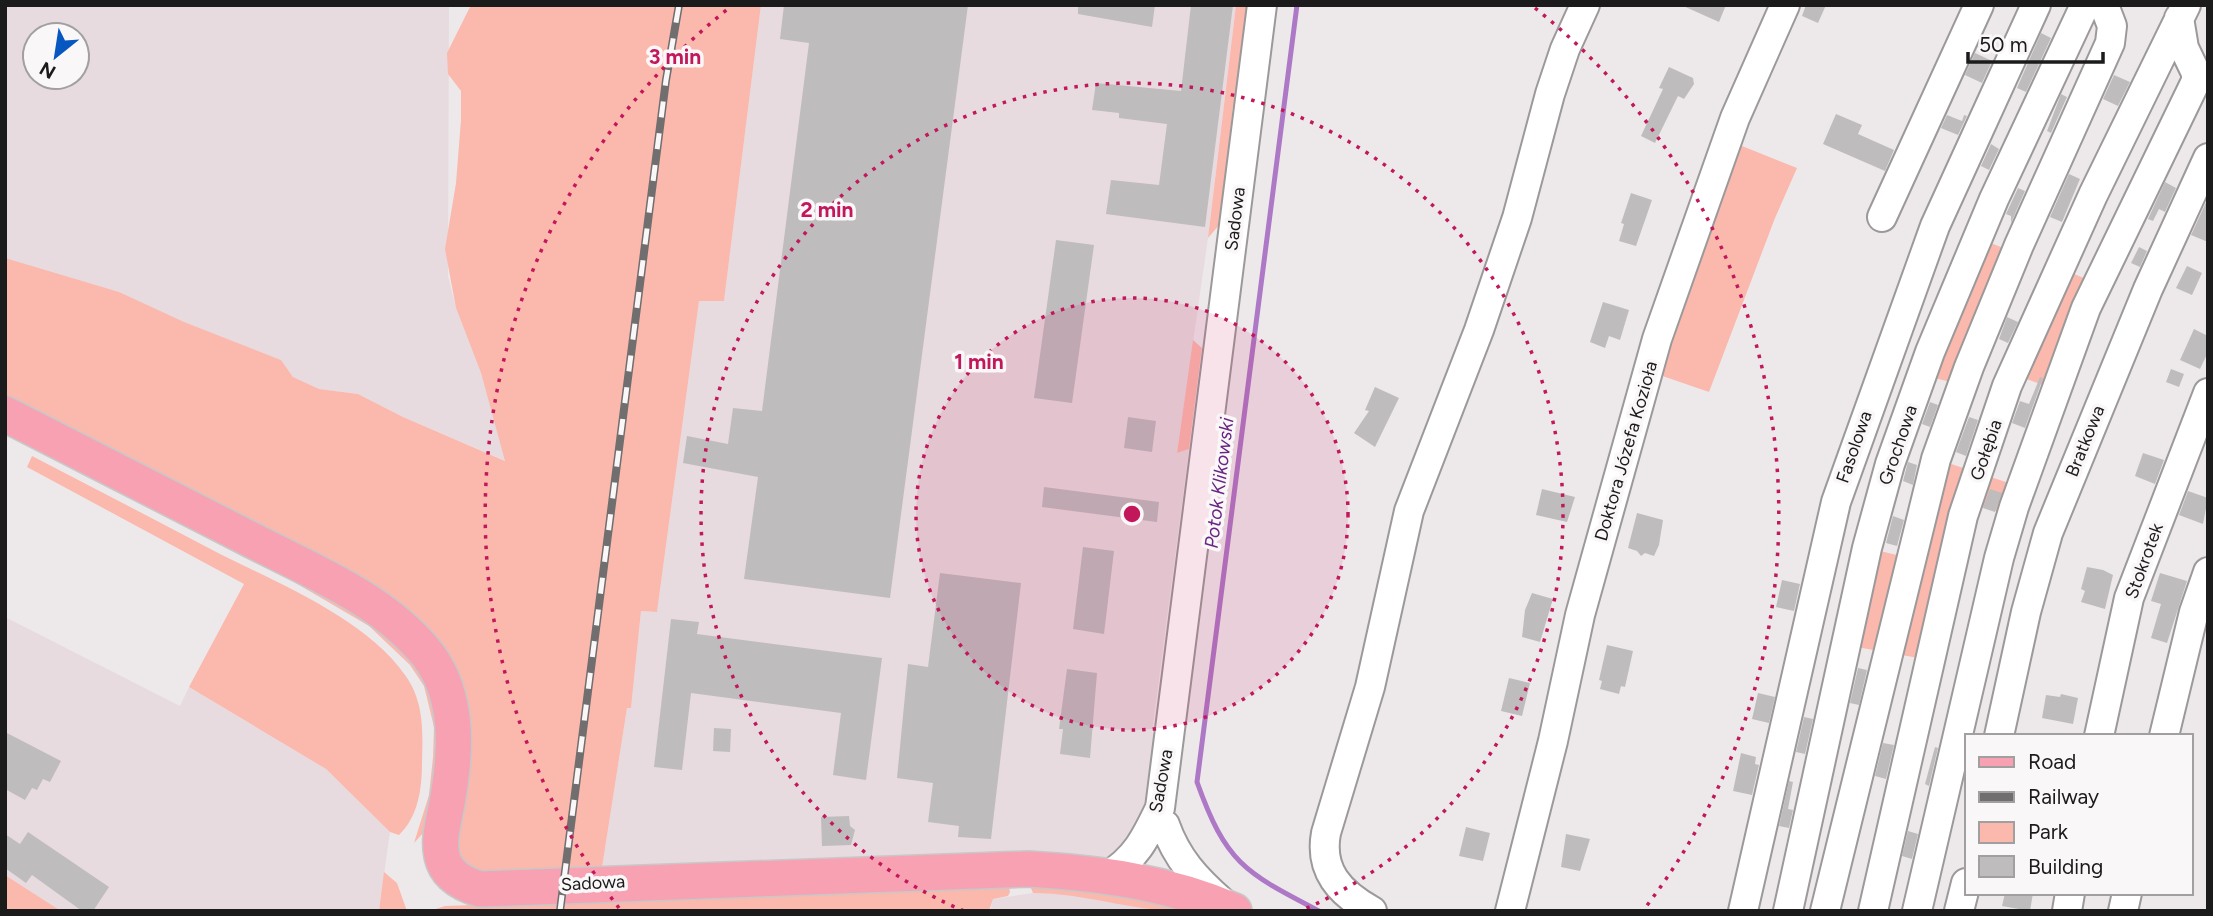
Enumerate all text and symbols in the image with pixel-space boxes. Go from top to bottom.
north arrow [21,21,91,91]
scale bar [1968,21,2103,65]
text: 50 m [1979,32,2028,57]
text: 3 min [649,44,701,69]
text: N [36,57,60,84]
street label: Sadowa [1220,186,1250,252]
text: 2 min [801,197,853,222]
text: 1 min [954,349,1004,374]
street label: Doktora Józefa Kozioła [1590,359,1662,543]
street label: Grochowa [1874,402,1922,488]
street label: Bratkowa [2061,402,2109,480]
street label: Fasolowa [1831,408,1877,486]
water label: Potok Klikowski [1200,416,1239,550]
street label: Gołębia [1965,417,2007,483]
centre of rings [1120,502,1144,526]
street label: Stokrotek [2120,520,2168,602]
legend [1965,734,2192,895]
street label: Sadowa [1145,748,1177,814]
text: Road [2028,749,2076,774]
text: Railway [2028,784,2099,809]
text: Park [2028,819,2069,844]
text: Building [2028,854,2103,879]
street label: Sadowa [560,870,626,896]

